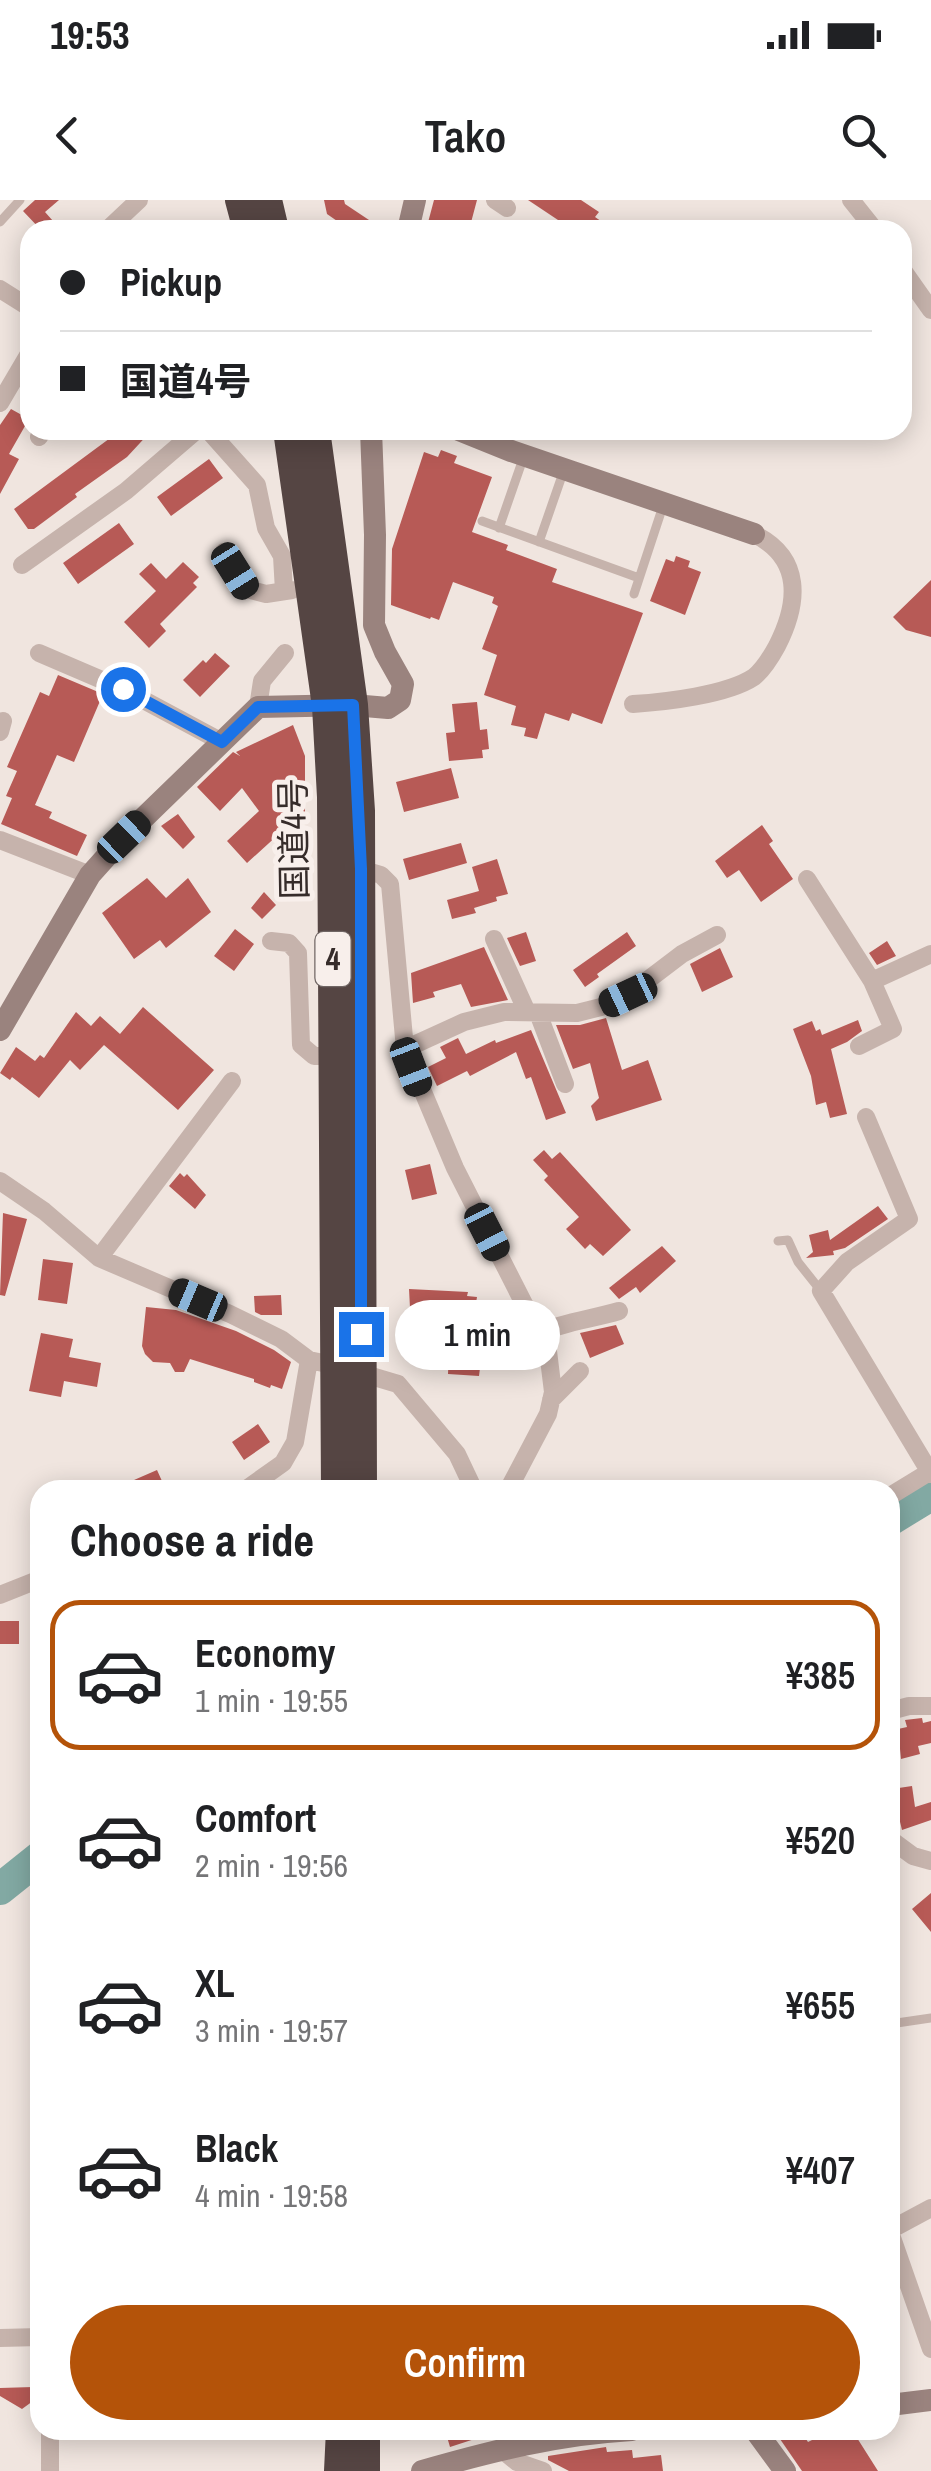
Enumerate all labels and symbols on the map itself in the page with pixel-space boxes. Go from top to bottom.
car [206,538,264,604]
route start [101,667,146,712]
street label: 国道4号 [269,778,318,900]
car [92,805,156,869]
road number: 4 [316,932,350,986]
car [594,969,662,1021]
car [386,1034,436,1100]
car [460,1198,514,1266]
car [165,1274,231,1326]
callout: 1 min [396,1299,561,1369]
route end [339,1312,384,1357]

